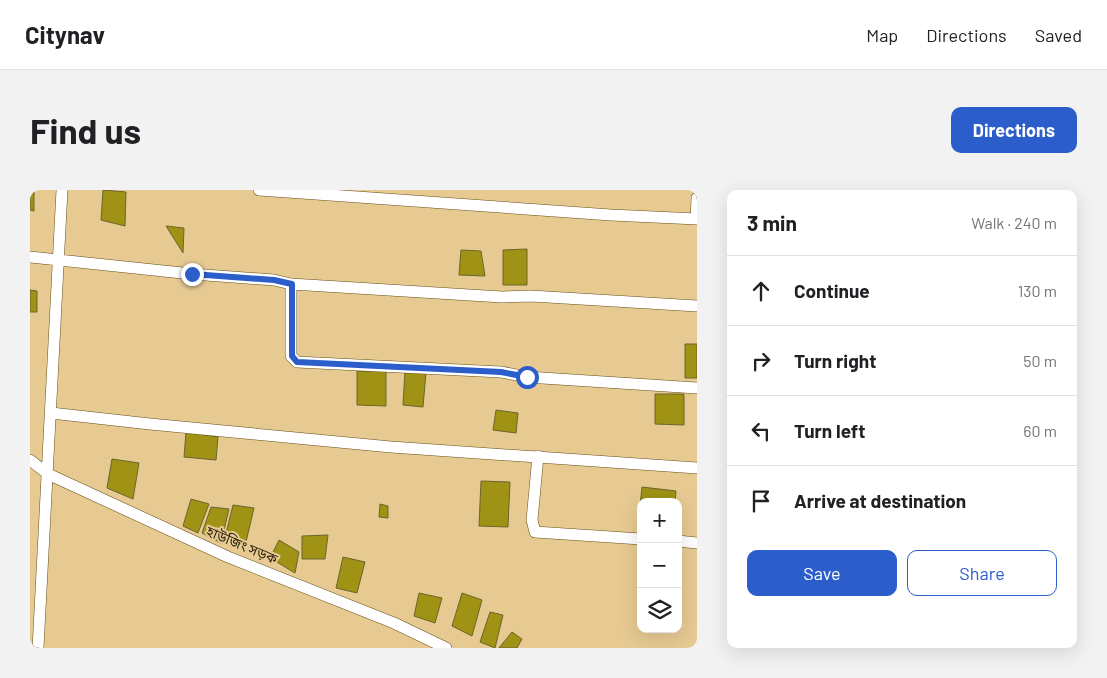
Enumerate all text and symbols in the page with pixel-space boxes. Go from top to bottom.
text: Citynav [25,20,105,49]
text: Map [866,24,898,46]
text: Directions [926,24,1007,46]
text: Saved [1035,24,1082,46]
button: Directions [951,107,1077,153]
text: Find us [30,109,141,151]
text: 3 min [747,210,797,235]
text: Walk · 240 m [971,213,1057,232]
route end [181,263,204,286]
icon: ahead [747,277,775,305]
text: Continue [794,279,870,302]
text: 130 m [1018,281,1057,300]
icon: right [747,347,775,375]
text: Turn right [794,349,876,372]
text: 50 m [1023,351,1057,370]
route start [516,366,539,389]
icon: left [747,417,775,445]
text: Turn left [794,419,865,442]
text: 60 m [1023,421,1057,440]
icon: arrive [747,487,775,515]
text: Arrive at destination [794,489,966,512]
map controls [637,498,682,633]
button: + [637,498,682,543]
street label: হাউজিং সড়ক [203,521,281,567]
button: − [637,543,682,588]
button: Save [747,550,897,596]
button: Share [907,550,1057,596]
button: layers [637,588,682,633]

